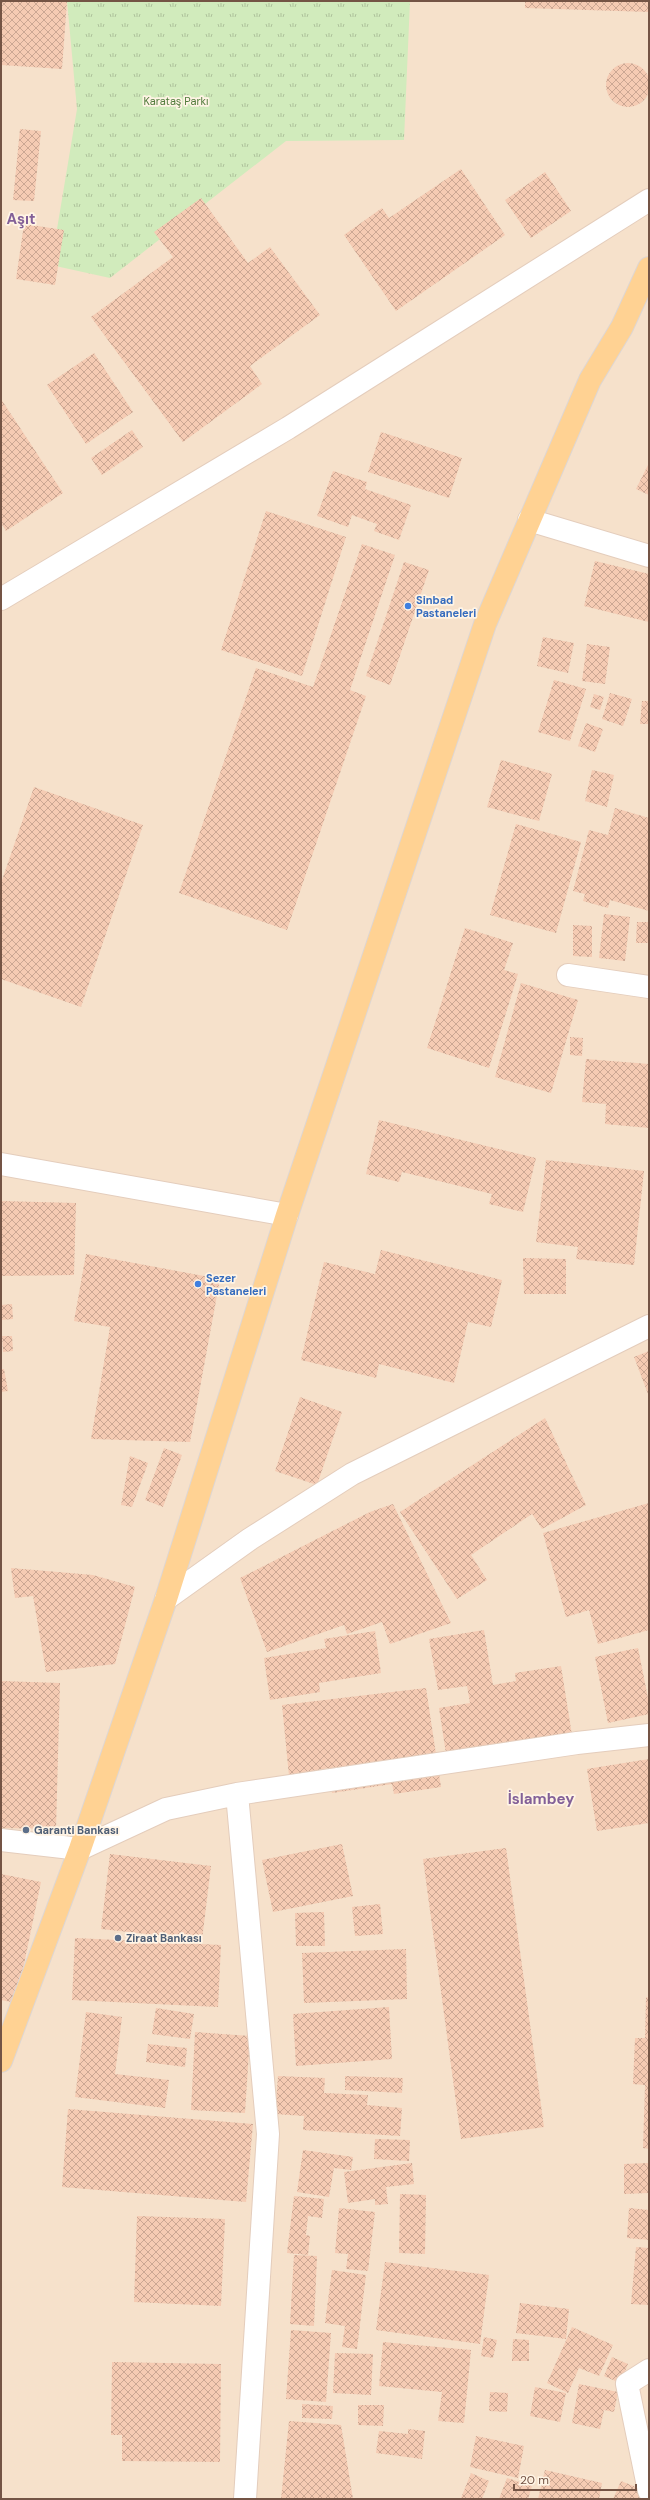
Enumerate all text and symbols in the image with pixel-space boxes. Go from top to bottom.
park label: Karataş Parkı [144,94,209,108]
district label: Aşıt [6,209,36,229]
place label: Sinbad Pastaneleri [416,593,476,620]
marker: Sinbad Pastaneleri [403,601,413,611]
place label: Sezer Pastaneleri [206,1271,266,1298]
marker: Sezer Pastaneleri [193,1279,203,1289]
district label: İslambey [508,1789,574,1809]
place label: Garanti Bankası [34,1823,119,1837]
marker: Garanti Bankası [21,1825,31,1835]
place label: Ziraat Bankası [126,1931,202,1945]
marker: Ziraat Bankası [113,1933,123,1943]
scale bar [514,2466,636,2492]
text: 20 m [520,2472,549,2488]

